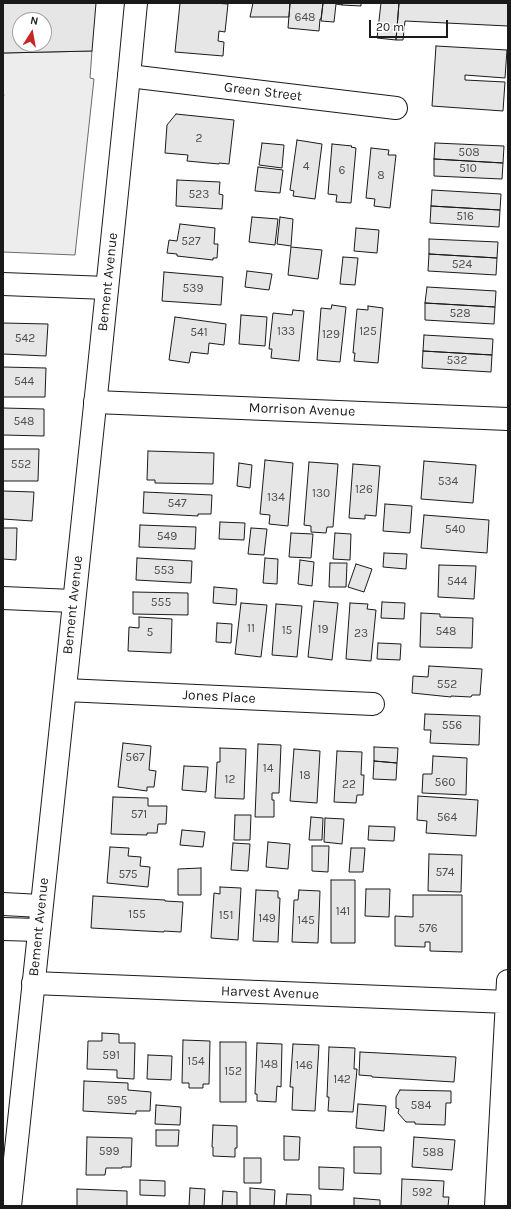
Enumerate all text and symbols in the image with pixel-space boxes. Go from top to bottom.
house number: 648 [295,11,315,25]
north arrow [12,12,52,52]
scale bar [371,12,450,38]
text: N [29,14,39,28]
text: 20 m [376,20,404,34]
street label: Green Street [223,79,303,105]
house number: 2 [196,132,202,146]
house number: 508 [458,146,480,160]
house number: 4 [303,160,309,174]
house number: 510 [459,162,477,176]
house number: 6 [339,164,345,178]
house number: 8 [377,169,385,183]
house number: 523 [189,188,209,202]
house number: 516 [456,210,474,224]
street label: Bement Avenue [94,232,122,332]
house number: 527 [181,235,201,249]
house number: 524 [452,258,472,272]
house number: 539 [183,282,203,296]
house number: 528 [449,307,471,321]
house number: 133 [277,325,295,339]
house number: 125 [359,325,377,339]
house number: 541 [190,326,208,340]
house number: 129 [322,328,340,342]
house number: 542 [15,332,35,346]
house number: 532 [447,354,467,368]
house number: 544 [14,375,34,389]
street label: Morrison Avenue [248,400,356,420]
house number: 548 [14,415,34,429]
house number: 552 [11,458,31,472]
house number: 534 [438,475,458,489]
house number: 126 [355,483,373,497]
house number: 130 [312,487,330,501]
house number: 134 [267,491,285,505]
house number: 547 [167,497,187,511]
house number: 540 [445,523,465,537]
house number: 549 [157,530,177,544]
street label: Bement Avenue [59,555,87,655]
house number: 553 [154,564,174,578]
house number: 544 [447,575,467,589]
house number: 555 [151,596,171,610]
house number: 11 [247,622,255,636]
house number: 19 [318,623,328,637]
house number: 15 [282,624,292,638]
house number: 548 [436,625,456,639]
house number: 5 [147,626,153,640]
house number: 23 [354,627,368,641]
house number: 552 [437,678,457,692]
street label: Jones Place [182,687,256,707]
house number: 556 [442,719,462,733]
house number: 567 [125,751,145,765]
house number: 14 [263,762,273,776]
house number: 18 [299,769,311,783]
house number: 12 [225,773,235,787]
house number: 560 [435,776,455,790]
house number: 22 [342,778,356,792]
house number: 571 [131,808,147,822]
house number: 564 [437,811,457,825]
house number: 574 [435,866,455,880]
house number: 575 [118,868,138,882]
street label: Bement Avenue [25,877,53,977]
house number: 141 [336,905,350,919]
house number: 155 [128,908,146,922]
house number: 151 [219,909,233,923]
house number: 149 [258,912,276,926]
house number: 145 [297,914,315,928]
house number: 576 [418,922,438,936]
street label: Harvest Avenue [221,983,319,1003]
house number: 591 [102,1049,120,1063]
house number: 154 [187,1055,205,1069]
house number: 148 [260,1058,278,1072]
house number: 146 [295,1059,313,1073]
house number: 152 [224,1065,242,1079]
house number: 142 [333,1073,351,1087]
house number: 595 [107,1094,127,1108]
house number: 584 [411,1099,431,1113]
house number: 599 [99,1145,119,1159]
house number: 588 [422,1146,444,1160]
house number: 592 [412,1186,432,1200]

